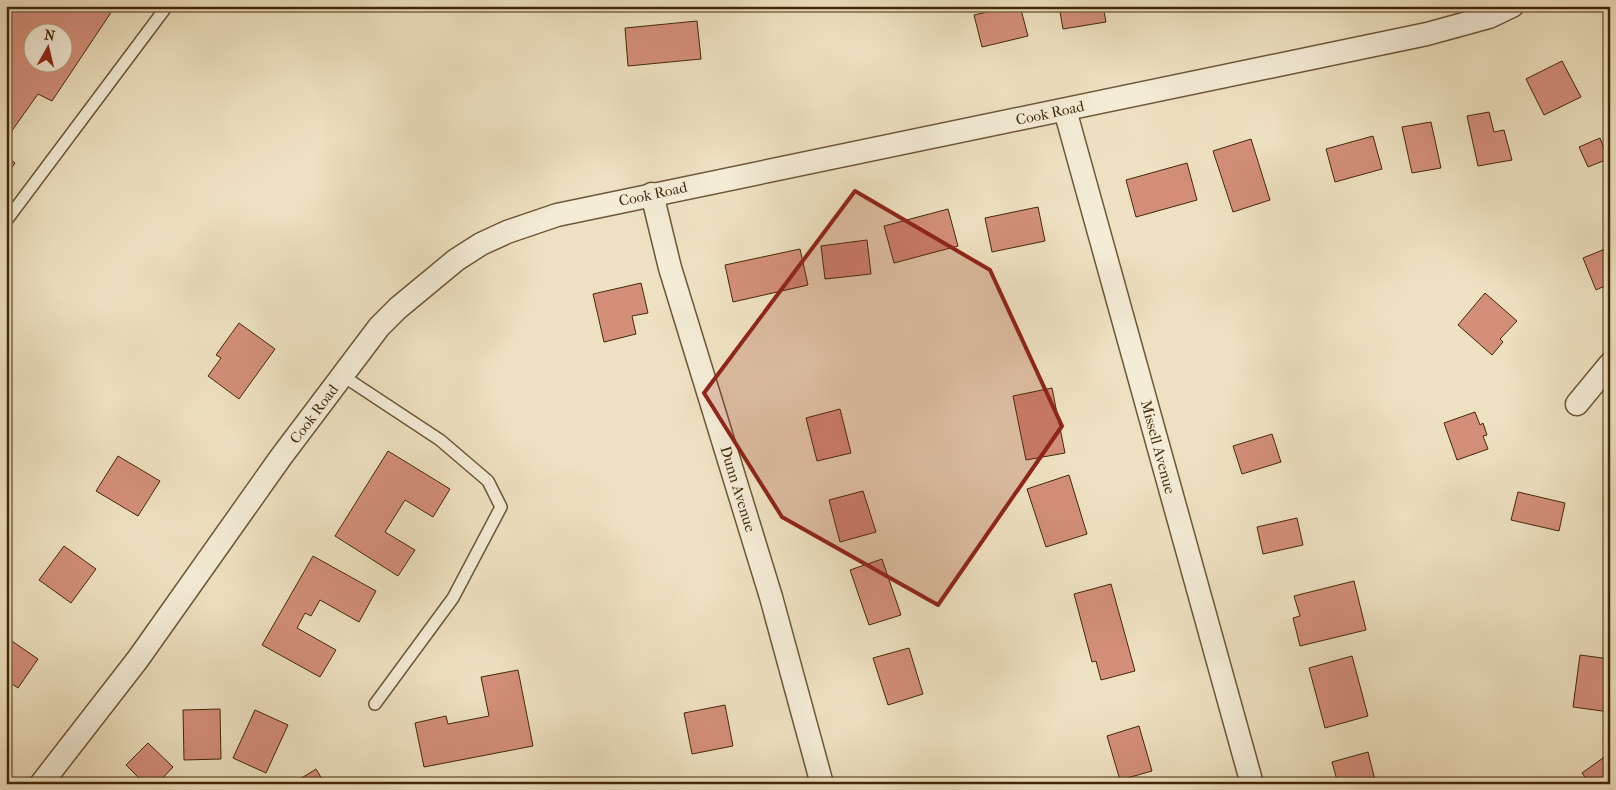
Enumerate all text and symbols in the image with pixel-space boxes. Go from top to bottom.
north arrow [22,22,72,72]
text: N [43,26,57,45]
street label: Cook Road [1014,97,1087,129]
street label: Cook Road [617,178,690,210]
street label: Cook Road [286,380,343,447]
street label: Missell Avenue [1137,398,1179,496]
street label: Dunn Avenue [716,444,760,535]

